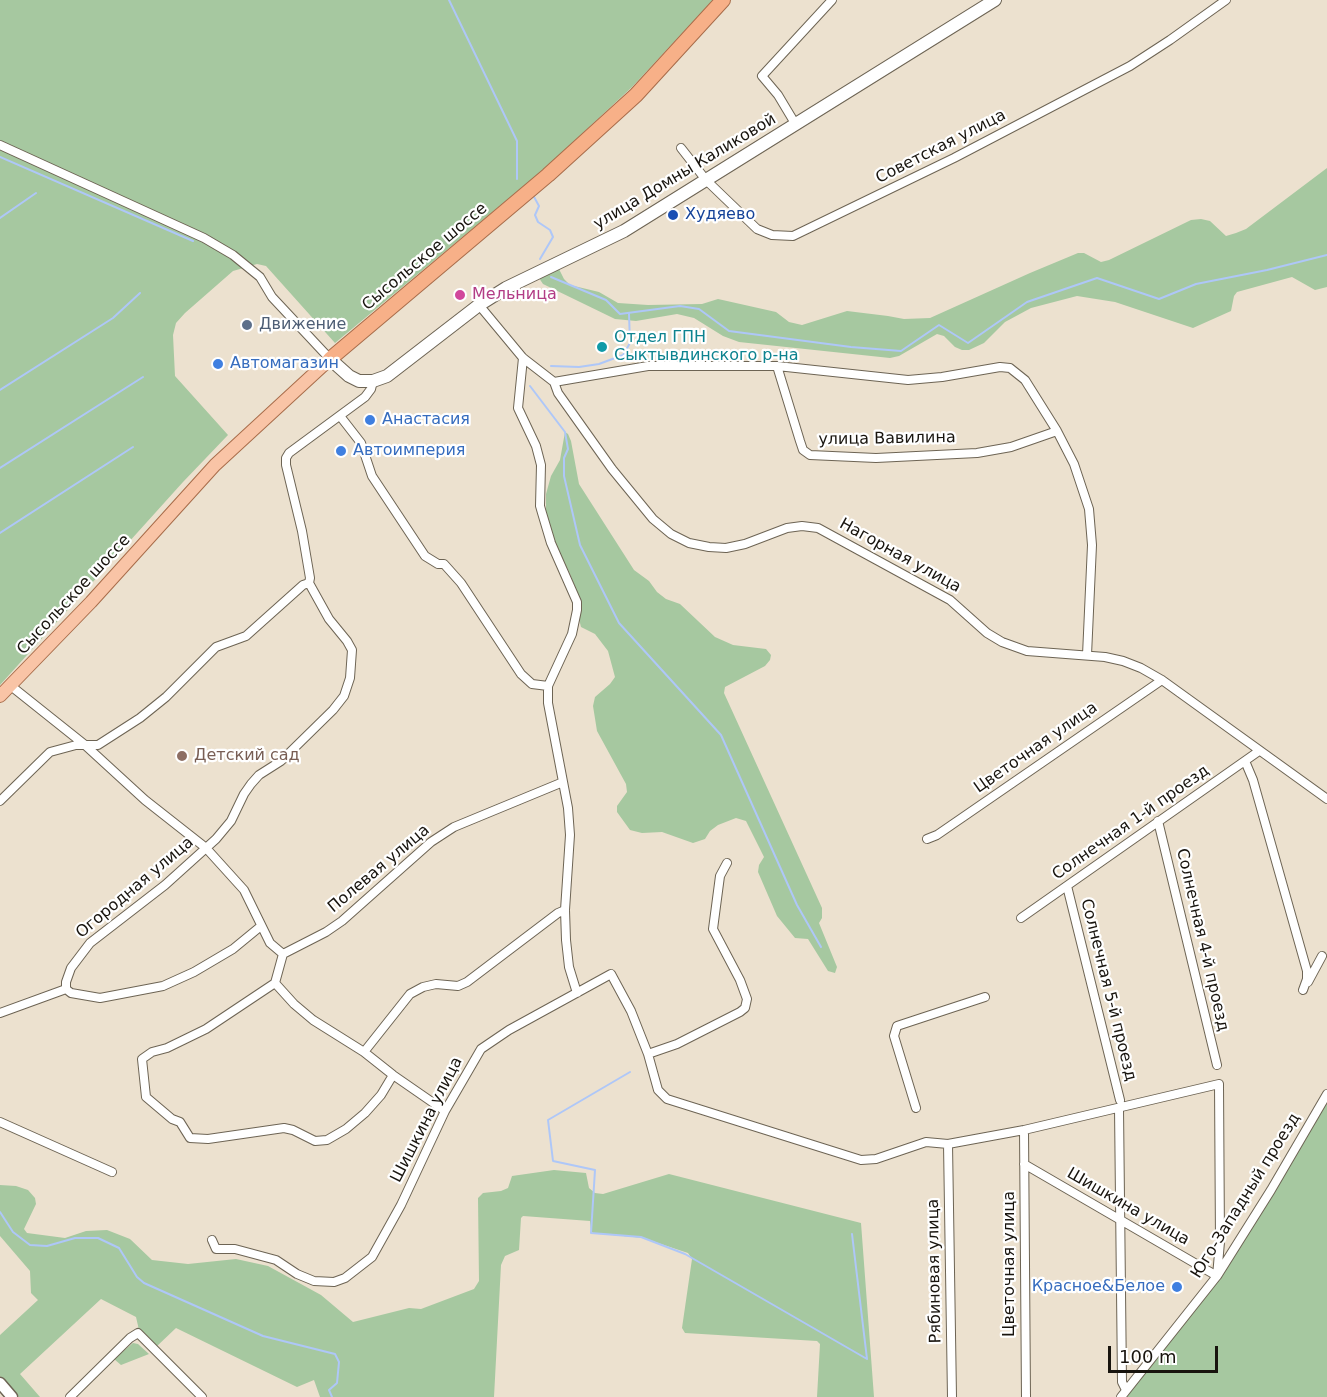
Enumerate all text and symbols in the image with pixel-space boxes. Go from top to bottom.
street label: Советская улица [873,106,1009,188]
street label: улица Домны Каликовой [590,110,780,234]
street label: Сысольское шоссе [359,199,491,315]
place label: Худяево [685,205,755,225]
marker: Худяево [666,208,680,222]
place label: Мельница [472,285,557,305]
marker: Мельница [453,288,467,302]
place label: Движение [259,315,346,335]
marker: Движение [240,318,254,332]
place label: Отдел ГПН Сыктывдинского р-на [614,328,798,366]
marker: Отдел ГПН Сыктывдинского р-на [595,340,609,354]
place label: Автомагазин [230,354,339,374]
marker: Автомагазин [211,357,225,371]
place label: Анастасия [382,410,470,430]
marker: Анастасия [363,413,377,427]
street label: улица Вавилина [818,428,956,450]
place label: Автоимперия [353,441,465,461]
marker: Автоимперия [334,444,348,458]
street label: Нагорная улица [836,515,964,597]
street label: Сысольское шоссе [13,531,135,659]
street label: Цветочная улица [971,698,1101,798]
place label: Детский сад [194,746,300,766]
marker: Детский сад [175,749,189,763]
street label: Солнечная 1-й проезд [1049,761,1213,885]
street label: Полевая улица [324,821,434,917]
street label: Огородная улица [72,833,198,943]
street label: Солнечная 4-й проезд [1172,847,1232,1033]
street label: Солнечная 5-й проезд [1076,897,1140,1083]
street label: Шишкина улица [387,1054,467,1186]
street label: Юго-Западный проезд [1187,1110,1305,1282]
street label: Шишкина улица [1063,1164,1193,1250]
street label: Цветочная улица [1000,1191,1020,1337]
street label: Рябиновая улица [924,1199,946,1343]
place label: Красное&Белое [1032,1277,1165,1297]
marker: Красное&Белое [1170,1280,1184,1294]
scale bar [1111,1334,1220,1372]
text: 100 m [1119,1346,1177,1367]

